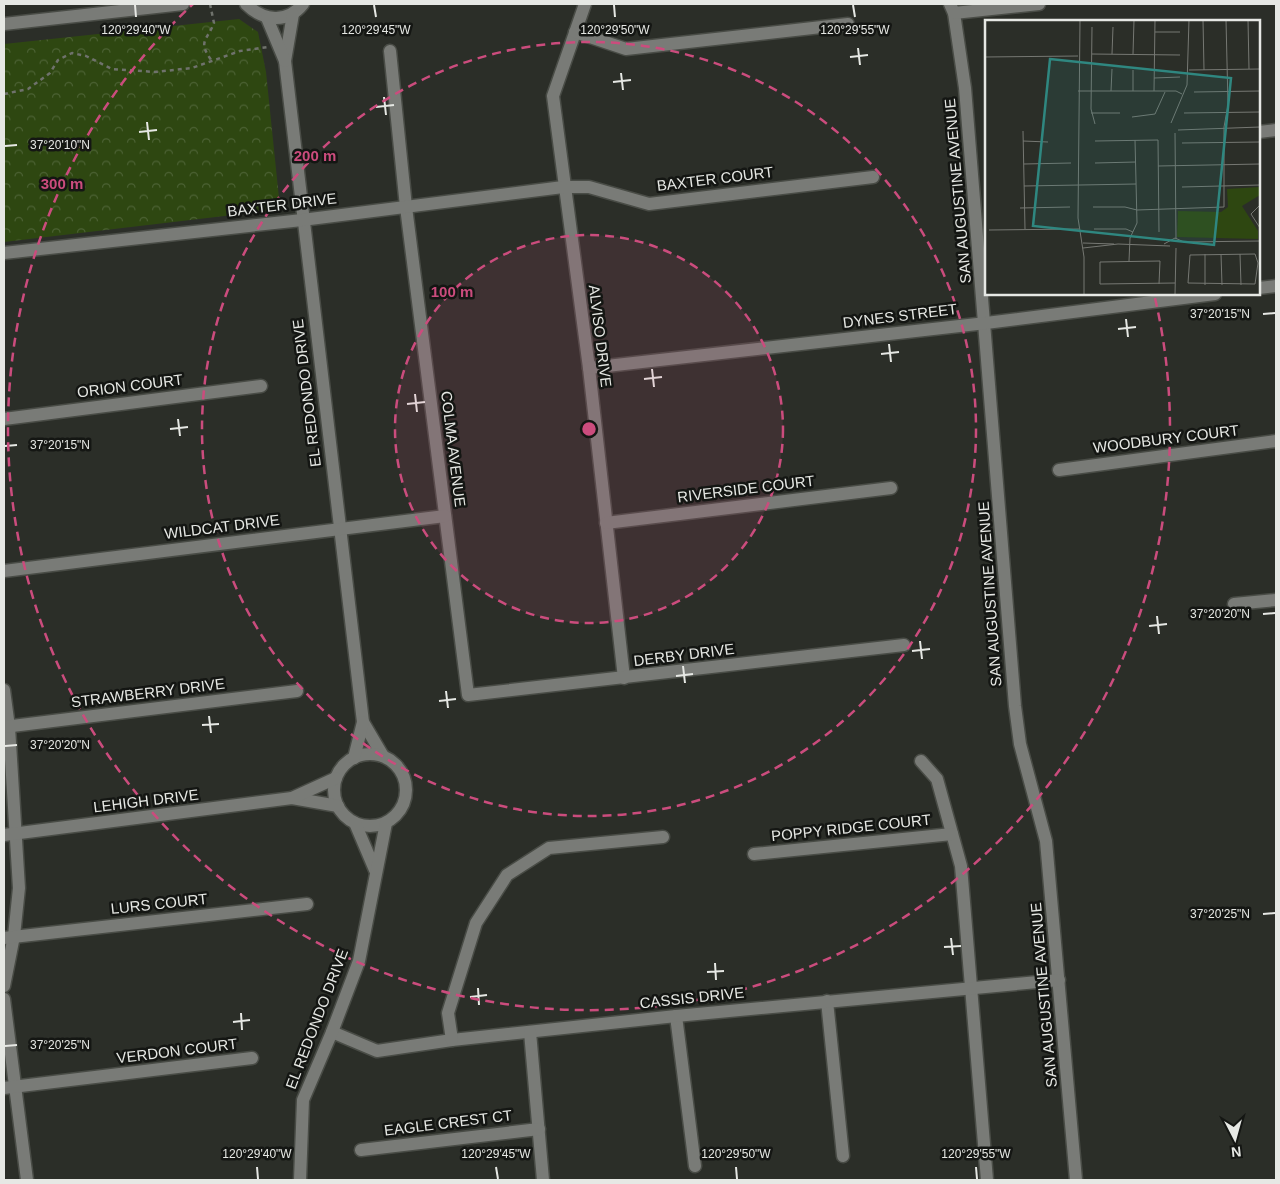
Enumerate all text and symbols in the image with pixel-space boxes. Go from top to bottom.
inset map [985,20,1260,295]
text: 120°29'40"W [101,23,171,37]
text: 120°29'45"W [341,23,411,37]
text: 120°29'50"W [580,23,650,37]
text: 120°29'55"W [820,23,890,37]
street label: SAN AUGUSTINE AVENUE [941,98,974,284]
text: 37°20'10"N [30,138,90,152]
text: 200 m [294,147,336,164]
street label: BAXTER COURT [656,163,774,194]
text: 300 m [41,175,83,192]
street label: BAXTER DRIVE [226,189,338,220]
text: 100 m [431,283,473,300]
street label: ALVISO DRIVE [586,284,615,388]
street label: DYNES STREET [842,300,958,331]
text: 37°20'15"N [1190,307,1250,321]
street label: EL REDONDO DRIVE [289,318,324,468]
street label: ORION COURT [76,371,184,400]
street label: COLMA AVENUE [438,390,469,508]
centre of rings [580,420,598,438]
street label: WOODBURY COURT [1092,421,1240,456]
text: 37°20'15"N [30,438,90,452]
street label: RIVERSIDE COURT [676,472,815,505]
street label: SAN AUGUSTINE AVENUE [975,501,1004,687]
street label: WILDCAT DRIVE [163,511,281,542]
text: 37°20'20"N [1190,607,1250,621]
street label: DERBY DRIVE [633,640,735,669]
street label: STRAWBERRY DRIVE [70,675,226,710]
text: 37°20'20"N [30,738,90,752]
street label: LEHIGH DRIVE [92,786,200,815]
street label: POPPY RIDGE COURT [770,811,932,844]
street label: LURS COURT [110,890,208,917]
street label: SAN AUGUSTINE AVENUE [1027,902,1060,1088]
text: 37°20'25"N [1190,907,1250,921]
street label: EL REDONDO DRIVE [282,946,351,1091]
street label: CASSIS DRIVE [639,984,745,1011]
street label: VERDON COURT [116,1035,238,1066]
text: 37°20'25"N [30,1038,90,1052]
street label: EAGLE CREST CT [383,1106,513,1139]
north arrow [1210,1114,1260,1164]
text: N [1230,1143,1242,1160]
text: 120°29'40"W [222,1147,292,1161]
text: 120°29'45"W [461,1147,531,1161]
text: 120°29'50"W [701,1147,771,1161]
text: 120°29'55"W [941,1147,1011,1161]

